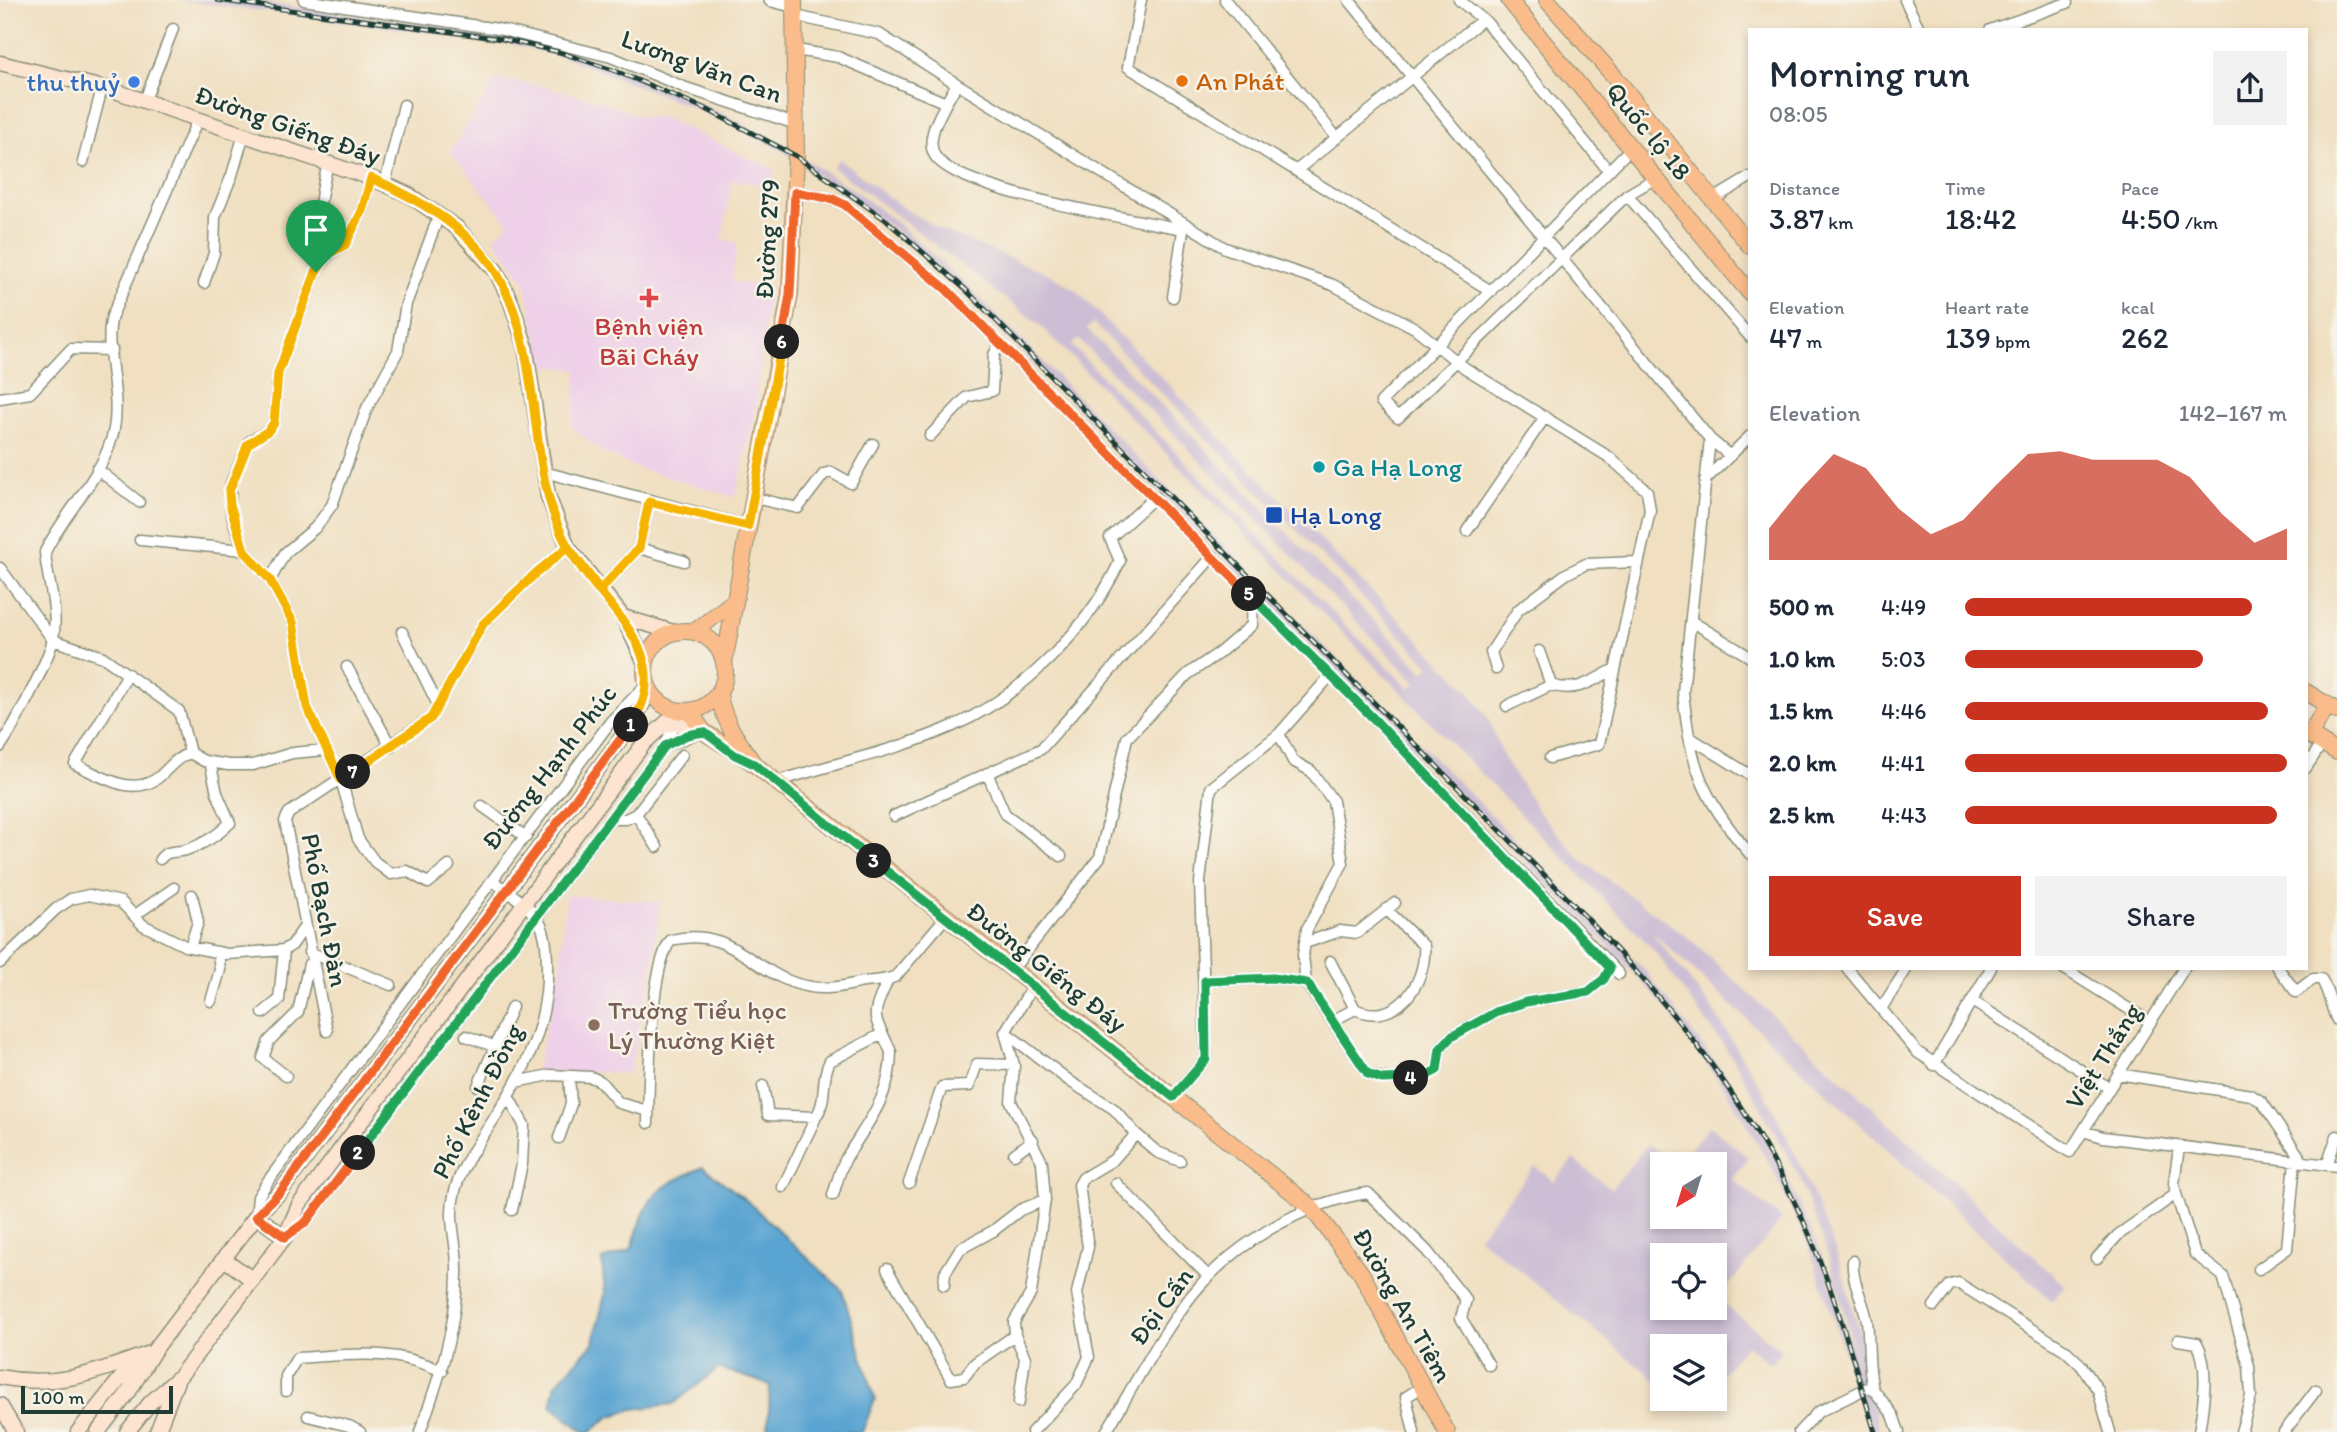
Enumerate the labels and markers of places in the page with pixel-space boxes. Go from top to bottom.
place label: An Phát [1196,65,1285,97]
place label: thu thuỷ [27,66,120,98]
marker: An Phát [1174,73,1190,89]
marker: thu thuỷ [126,74,142,90]
pin [286,200,346,272]
marker: Bệnh viện Bãi Cháy [639,288,659,308]
place label: Bệnh viện Bãi Cháy [595,310,704,372]
pin: 6 [764,324,800,360]
place label: Ga Hạ Long [1333,451,1463,483]
marker: Ga Hạ Long [1311,459,1327,475]
place label: Hạ Long [1290,499,1383,531]
marker: Hạ Long [1264,505,1284,525]
pin: 5 [1232,576,1266,612]
pin: 1 [614,708,648,742]
pin: 7 [336,754,370,790]
pin: 3 [856,844,892,878]
place label: Trường Tiểu học Lý Thường Kiệt [608,994,787,1056]
marker: Trường Tiểu học Lý Thường Kiệt [586,1017,602,1033]
pin: 4 [1394,1060,1428,1096]
pin: 2 [340,1136,376,1170]

